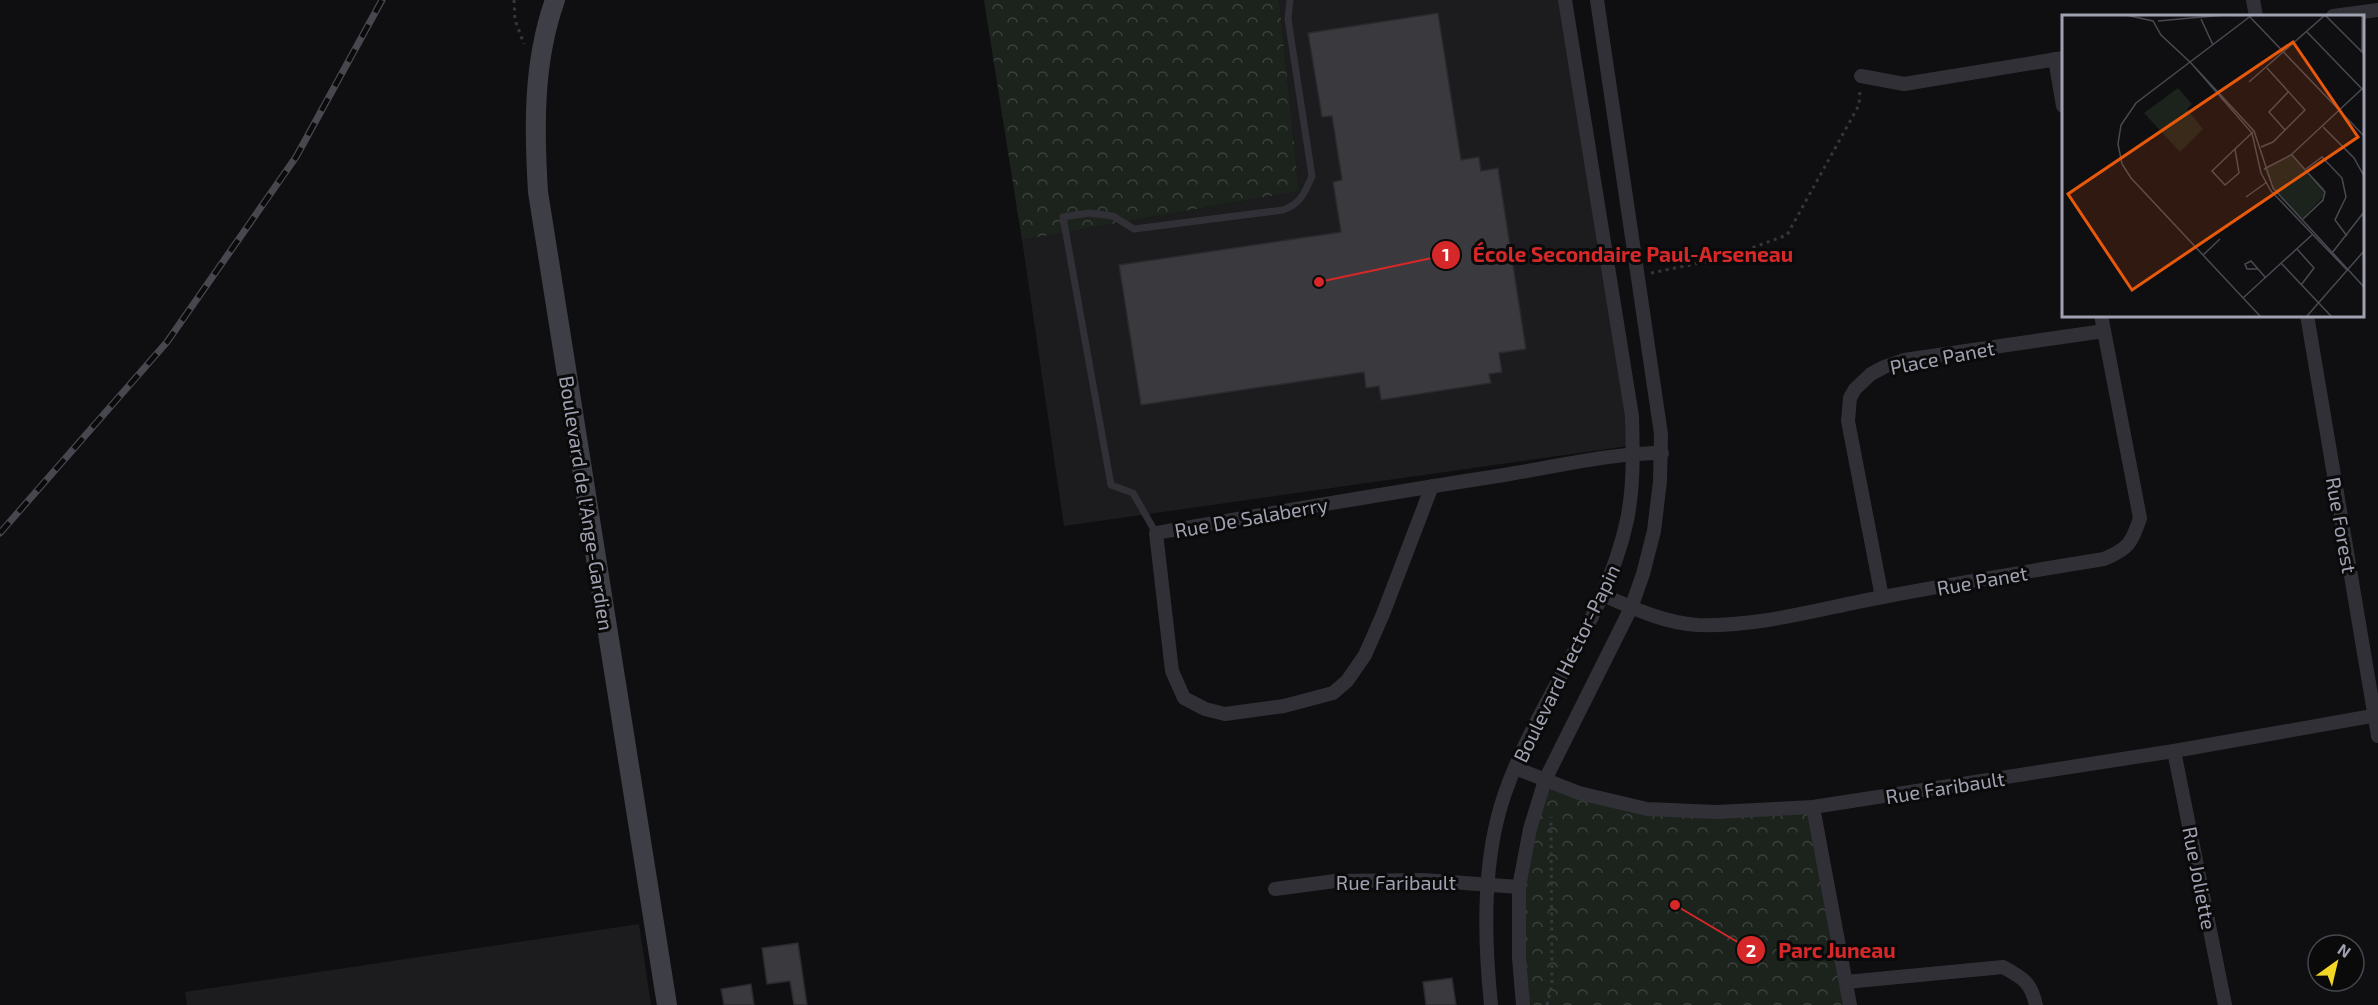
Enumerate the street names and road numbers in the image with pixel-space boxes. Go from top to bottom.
street label: Place Panet [1888,335,1997,379]
street label: Boulevard de l'Ange-Gardien [555,374,619,632]
street label: Rue Forest [2322,475,2362,575]
street label: Rue De Salaberry [1172,492,1330,542]
street label: Boulevard Hector-Papin [1508,560,1624,766]
street label: Rue Panet [1935,560,2030,600]
street label: Rue Faribault [1884,766,2007,808]
street label: Rue Joliette [2178,824,2222,932]
street label: Rue Faribault [1336,870,1457,894]

